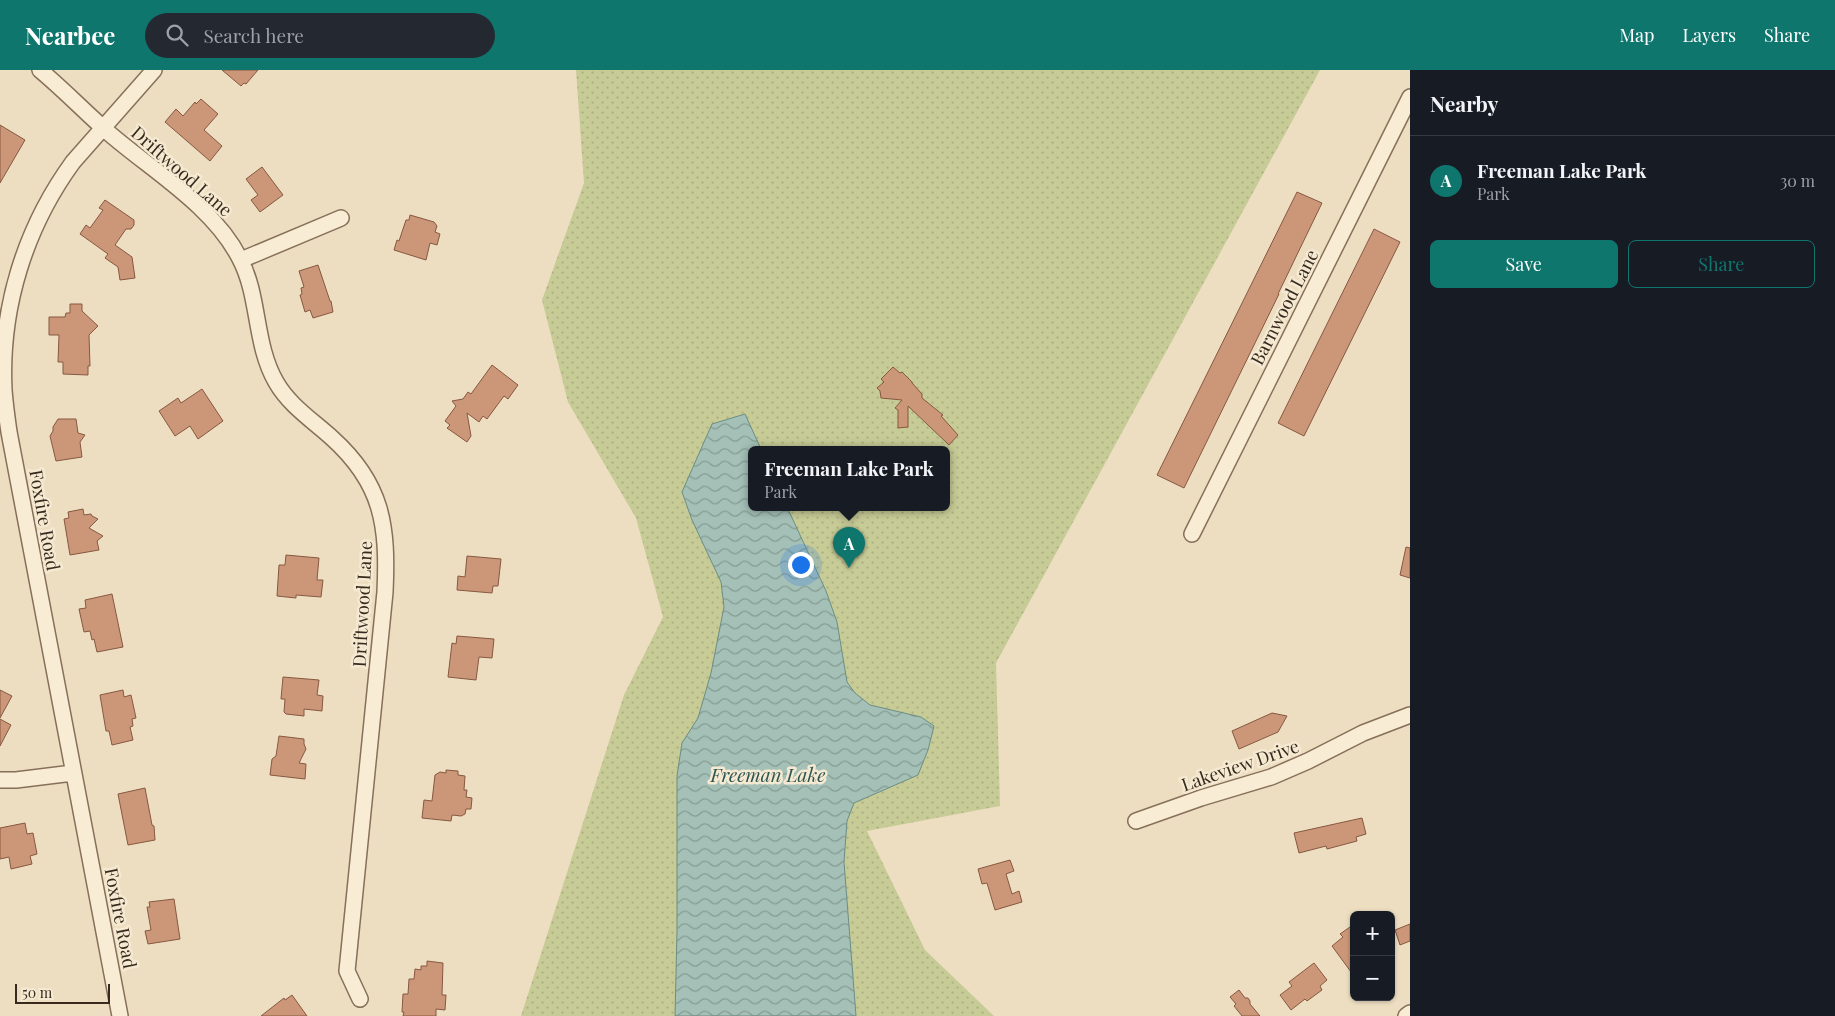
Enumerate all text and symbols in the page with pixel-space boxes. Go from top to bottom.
search box [145,13,495,58]
text: Nearbee [25,19,115,51]
icon: search [163,21,191,49]
text: Search here [203,22,304,48]
text: Map [1619,23,1654,47]
text: Layers [1682,23,1736,47]
text: Share [1764,23,1810,47]
text: Nearby [1430,89,1499,117]
street label: Driftwood Lane [126,120,238,222]
text: Freeman Lake Park [1477,157,1646,183]
text: A [1441,170,1451,191]
text: 30 m [1780,170,1815,191]
text: Park [1477,183,1510,204]
button: Save [1430,240,1618,288]
button: Share [1628,240,1815,288]
street label: Barnwood Lane [1245,245,1323,369]
popup [748,446,950,511]
text: Freeman Lake Park [764,455,934,481]
street label: Foxfire Road [24,468,66,573]
text: Park [764,481,797,502]
pin: A [833,527,865,568]
street label: Driftwood Lane [347,540,377,668]
your location [788,552,814,578]
street label: Lakeview Drive [1178,734,1302,796]
water label: Freeman Lake [710,761,825,787]
street label: Foxfire Road [99,866,143,971]
map controls [1350,911,1395,1001]
button: + [1350,911,1395,956]
button: − [1350,956,1395,1001]
scale bar [15,981,110,1004]
text: 50 m [22,983,52,1002]

